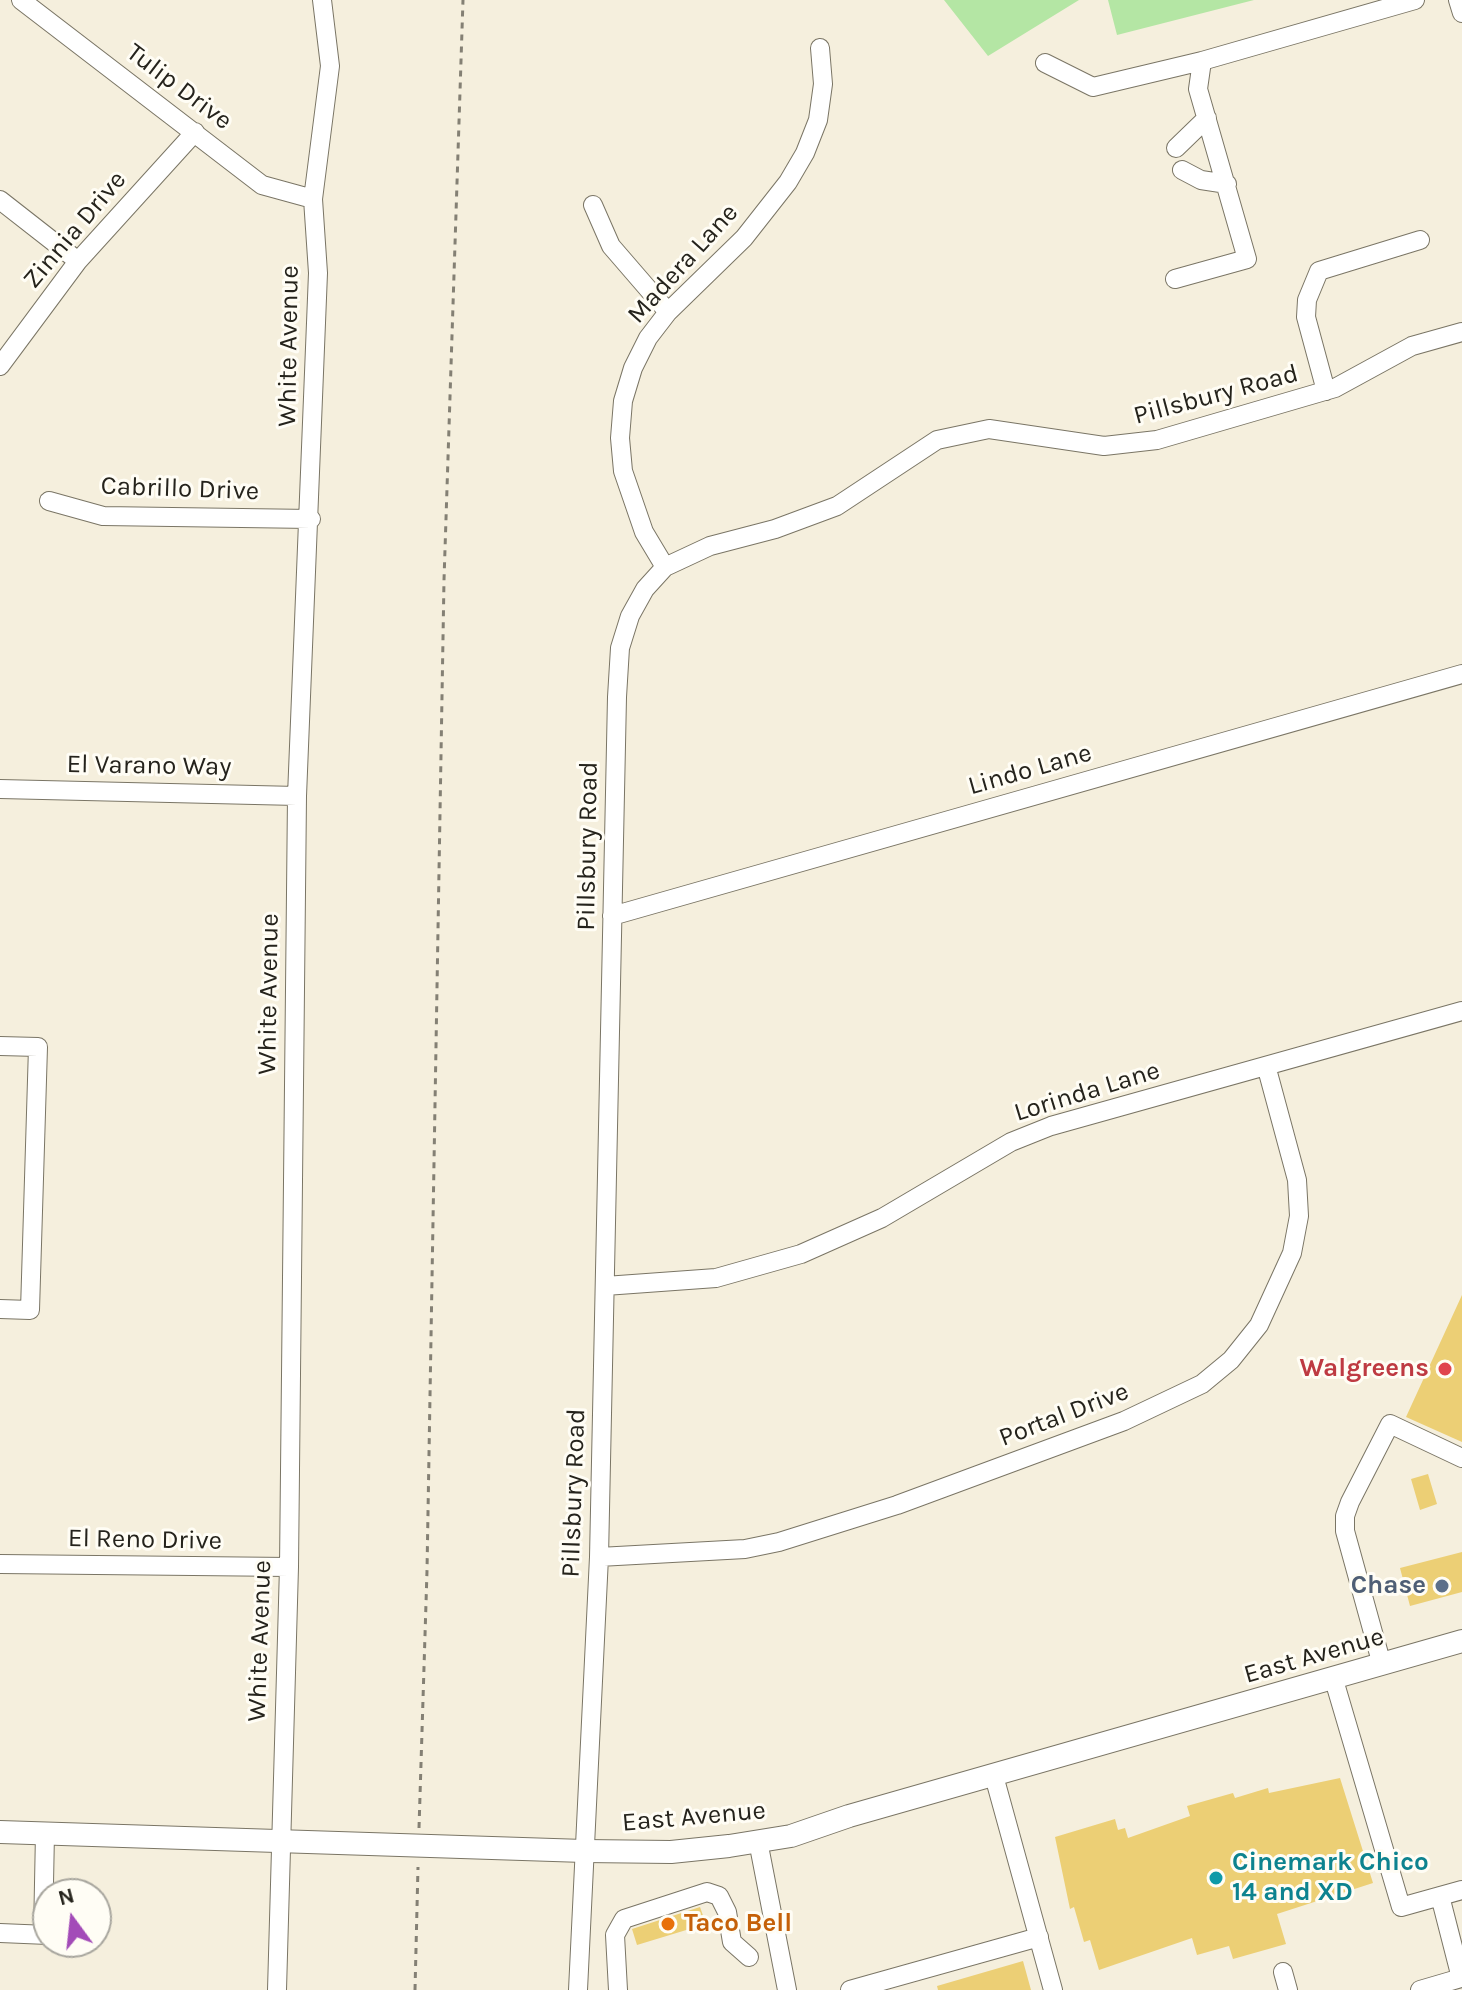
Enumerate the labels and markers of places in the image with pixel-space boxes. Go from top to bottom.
place label: Walgreens [1299,1353,1429,1385]
marker: Walgreens [1436,1360,1454,1378]
place label: Chase [1351,1570,1426,1602]
marker: Chase [1433,1577,1451,1595]
place label: Cinemark Chico 14 and XD [1232,1847,1429,1908]
marker: Cinemark Chico 14 and XD [1207,1869,1225,1887]
place label: Taco Bell [684,1908,792,1940]
marker: Taco Bell [659,1915,677,1933]

